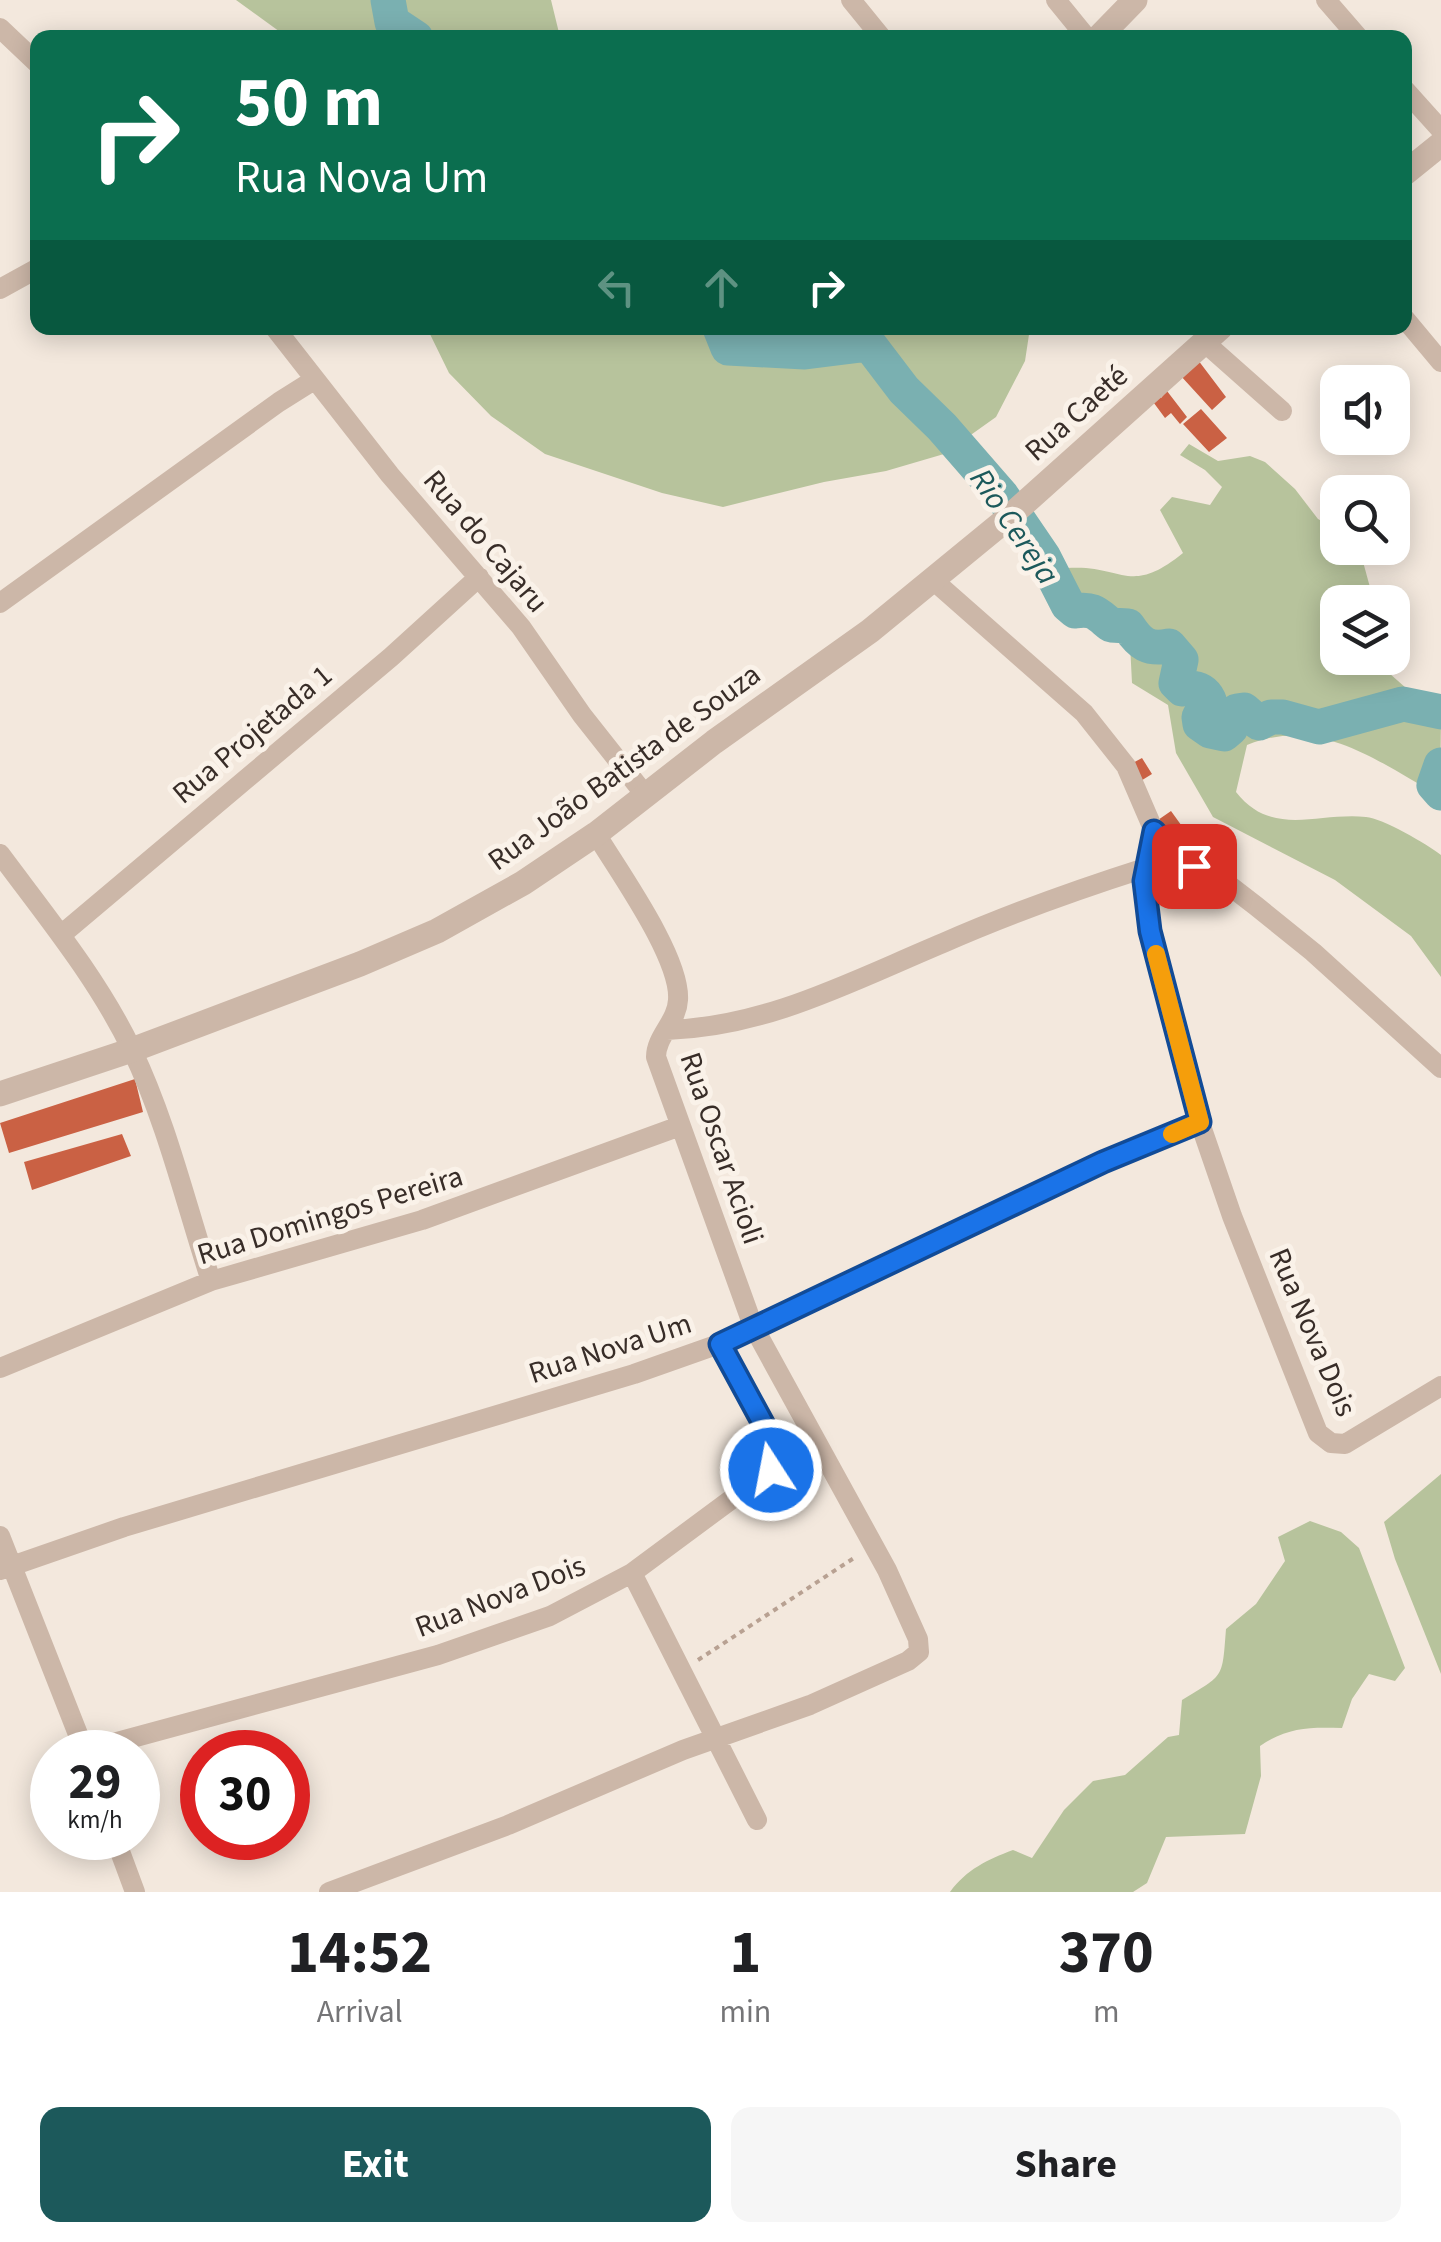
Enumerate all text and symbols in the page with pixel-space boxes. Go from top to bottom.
text: 50 m [235,53,383,153]
icon: right [70,70,200,200]
text: Rua Nova Um [235,146,488,210]
icon: left [589,260,644,315]
icon: ahead [694,260,749,315]
icon: right [799,260,854,315]
street label: Rua Caeté [1015,355,1138,471]
map controls [1320,365,1410,675]
button: sound [1320,365,1410,455]
water label: Rio Cereja [958,459,1070,594]
street label: Rua do Cajaru [413,460,558,622]
button: search [1320,475,1410,565]
button: layers [1320,585,1410,675]
street label: Rua João Batista de Souza [479,654,770,881]
street label: Rua Projetada 1 [163,655,342,814]
pin [1152,824,1237,909]
icon: arrive [1167,839,1222,894]
street label: Rua Oscar Acioli [669,1046,775,1250]
street label: Rua Domingos Pereira [192,1155,468,1276]
street label: Rua Nova Dois [1258,1241,1367,1423]
street label: Rua Nova Um [523,1302,697,1395]
position arrow [719,1418,823,1522]
street label: Rua Nova Dois [409,1544,592,1649]
speed limit sign: 30 [180,1730,310,1860]
text: 29 [69,1747,121,1818]
text: km/h [67,1802,123,1838]
text: 14:52 [287,1911,432,1996]
text: 1 [730,1911,761,1996]
text: 370 [1059,1911,1154,1996]
text: Arrival [317,1989,403,2035]
text: min [719,1989,771,2035]
text: m [1093,1989,1119,2035]
button: Exit [40,2107,711,2222]
button: Share [731,2107,1401,2222]

